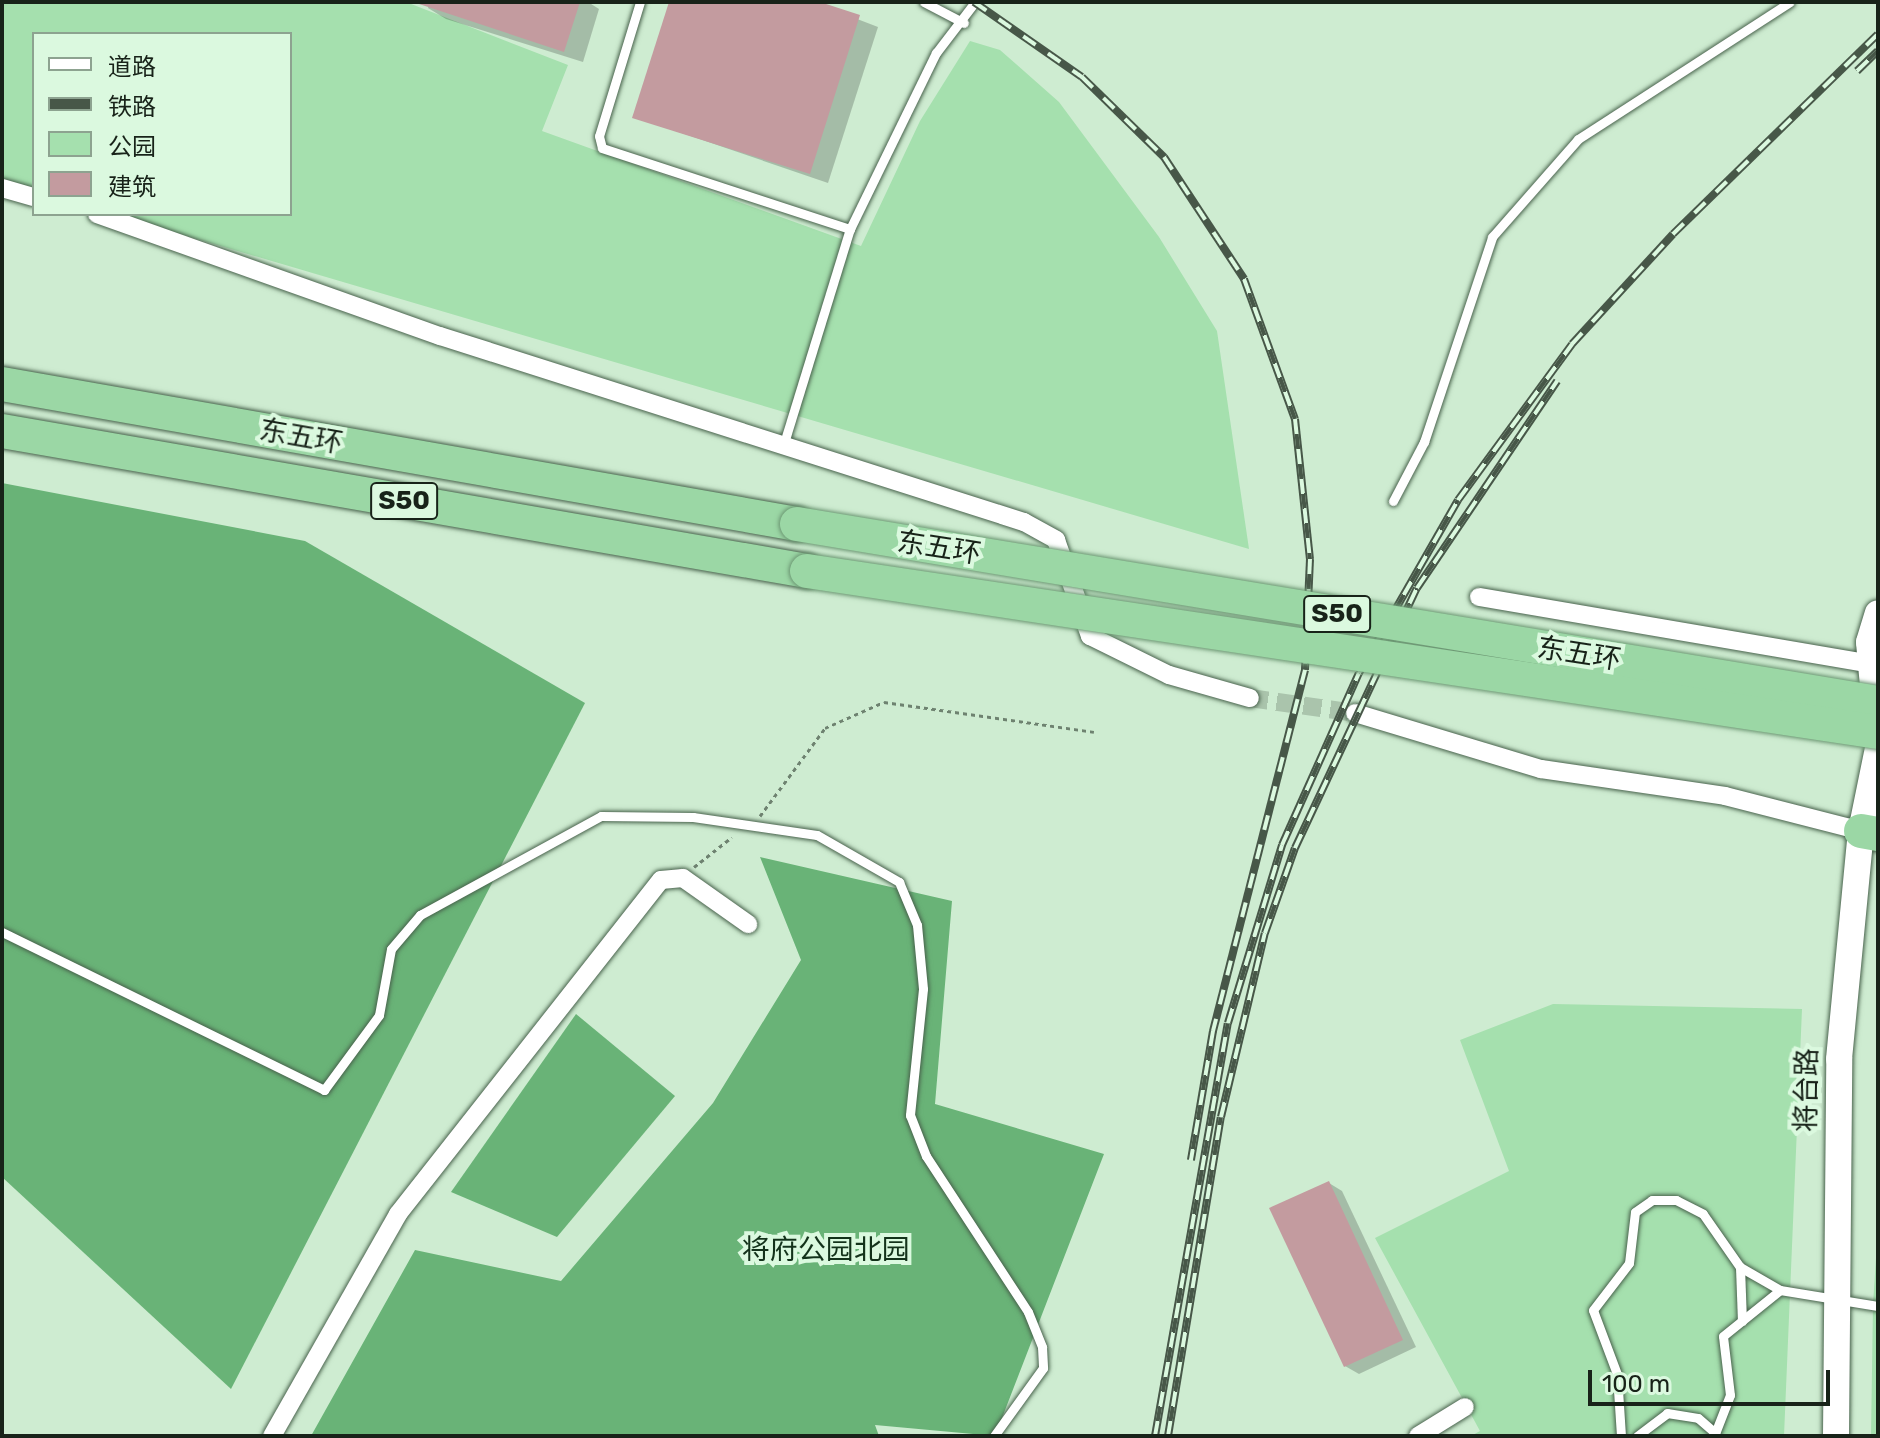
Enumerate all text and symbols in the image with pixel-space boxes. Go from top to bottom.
legend [32,32,292,216]
text: 道路 [108,53,156,81]
text: 铁路 [108,93,156,121]
text: 公园 [108,133,156,161]
text: 建筑 [108,173,156,201]
street label: 东五环 [257,413,345,461]
road number: S50 [370,479,438,523]
street label: 东五环 [895,525,983,571]
road number: S50 [1303,592,1371,636]
street label: 东五环 [1535,631,1623,677]
street label: 将台路 [1789,1048,1825,1132]
park label: 将府公园北园 [742,1233,910,1267]
scale bar [1592,1354,1834,1404]
text: 100 m [1602,1370,1670,1398]

